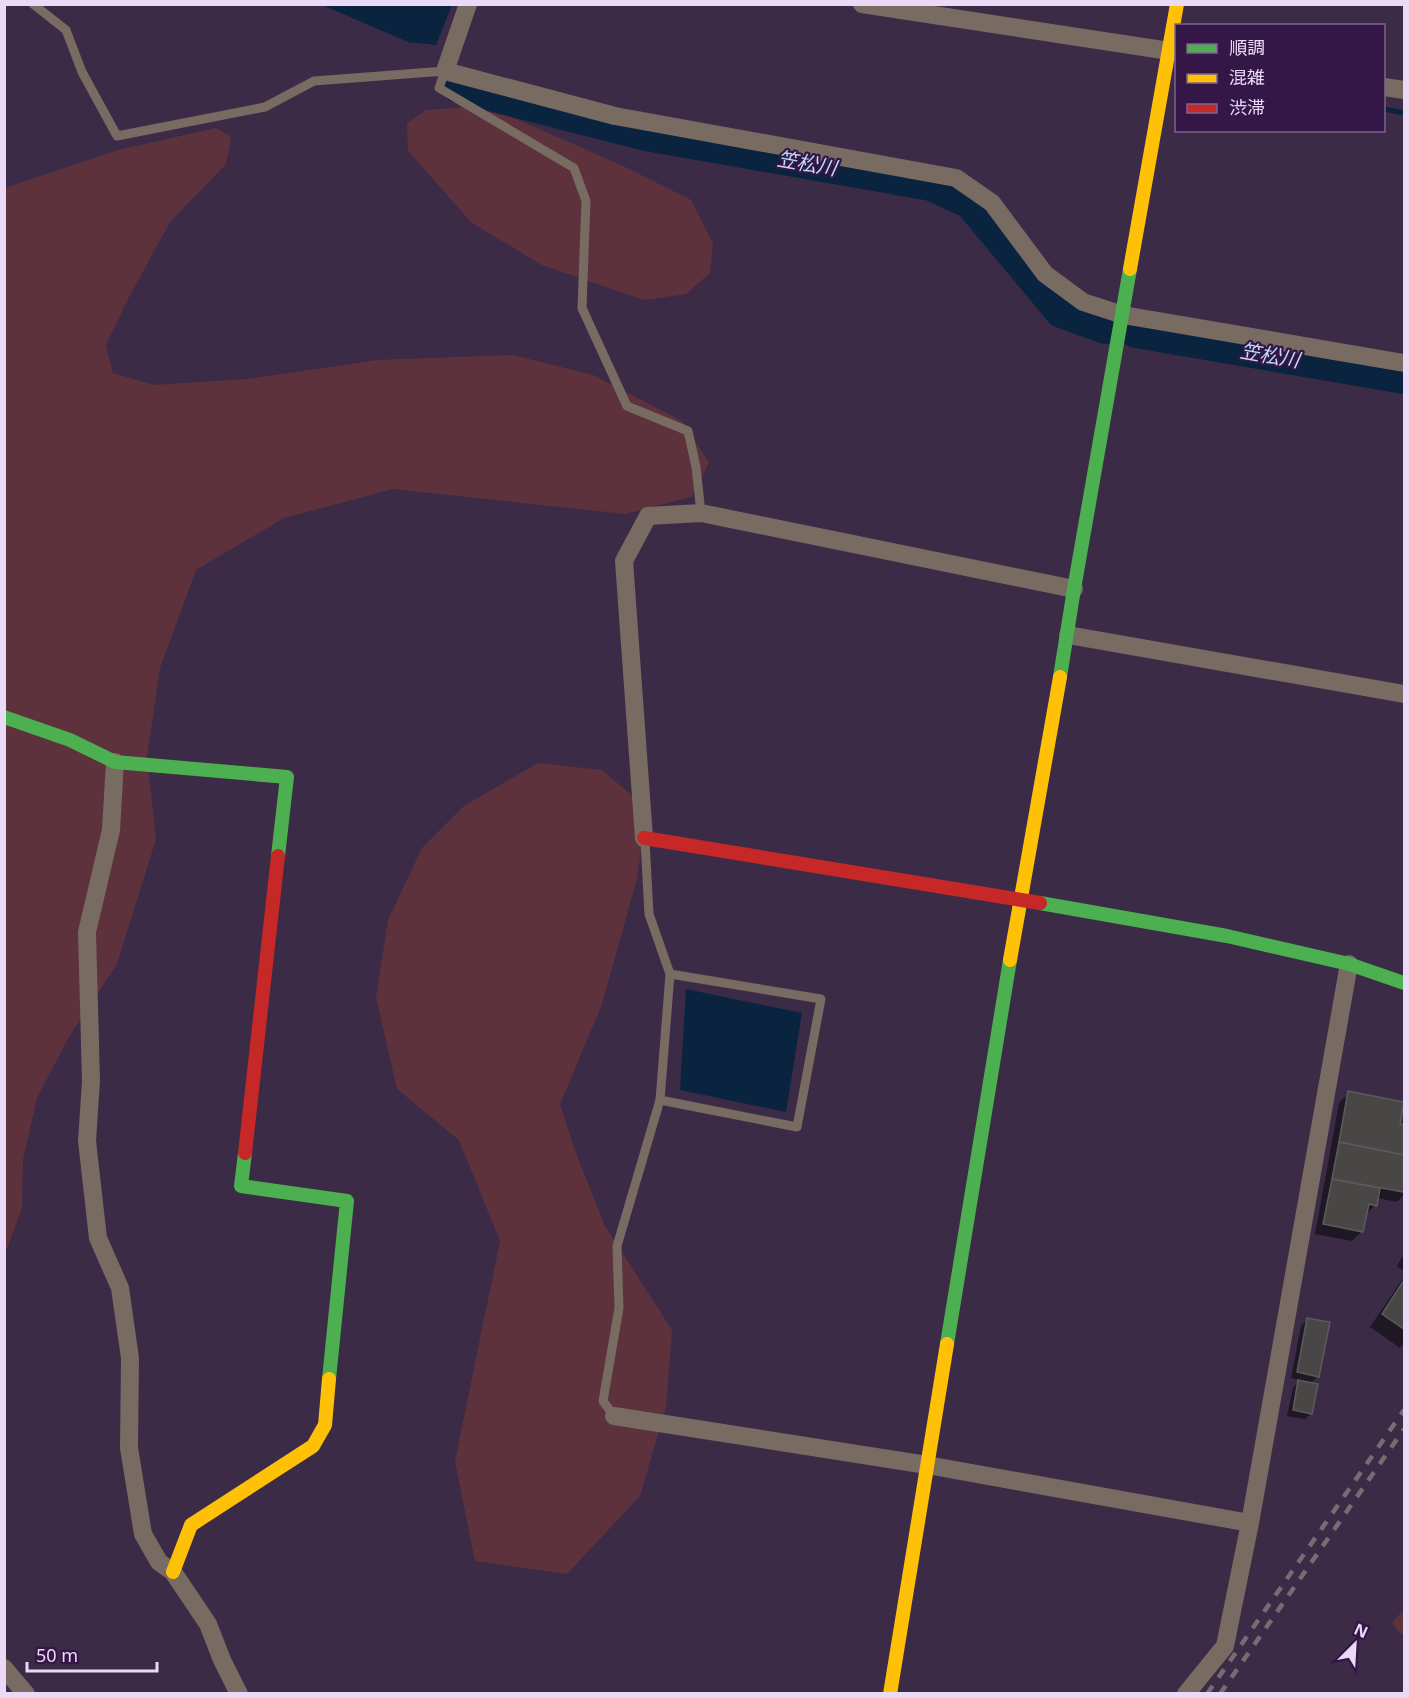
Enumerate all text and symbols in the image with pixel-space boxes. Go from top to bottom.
legend [1175,24,1385,132]
text: 順調 [1229,35,1265,59]
text: 混雑 [1229,65,1265,89]
text: 渋滞 [1229,95,1265,119]
water label: 笠松川 [775,144,841,182]
water label: 笠松川 [1238,336,1304,374]
north arrow [1325,1614,1385,1674]
text: N [1351,1618,1372,1643]
scale bar [27,1635,158,1673]
text: 50 m [36,1643,78,1667]

